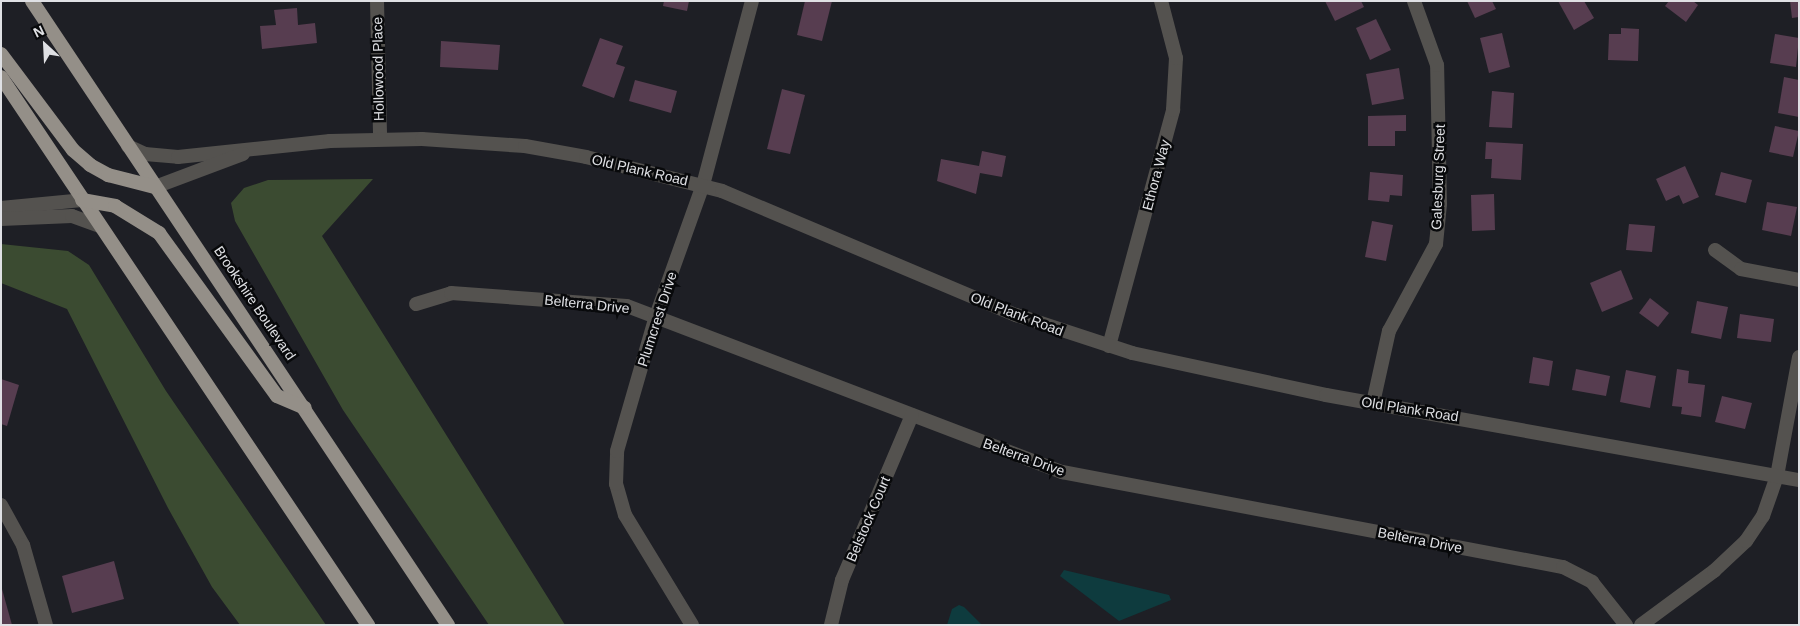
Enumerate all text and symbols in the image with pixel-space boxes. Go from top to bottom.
street label: Hollowood Place [369,17,387,121]
north arrow [20,20,70,70]
text: N [31,22,47,41]
street label: Galesburg Street [1428,124,1448,230]
street label: Ethora Way [1138,138,1174,212]
street label: Old Plank Road [590,151,690,189]
street label: Brookshire Boulevard [211,243,299,363]
street label: Plumcrest Drive [634,269,680,369]
street label: Old Plank Road [968,289,1066,339]
street label: Belterra Drive [544,291,630,317]
street label: Old Plank Road [1360,393,1460,425]
street label: Belterra Drive [981,434,1067,480]
street label: Belstock Court [842,474,894,564]
street label: Belterra Drive [1376,524,1464,556]

